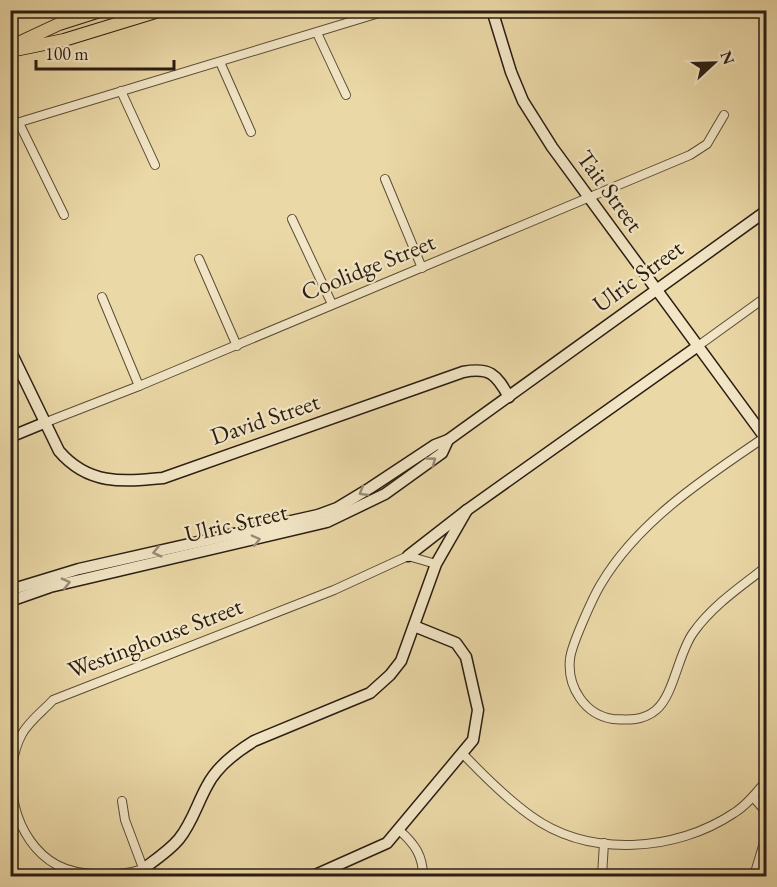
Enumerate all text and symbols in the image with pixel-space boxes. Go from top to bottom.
scale bar [36,33,174,71]
north arrow [684,33,744,93]
text: 100 m [45,42,89,65]
text: N [715,48,740,68]
street label: Tait Street [570,144,651,238]
street label: Coolidge Street [296,225,440,307]
street label: Ulric Street [586,232,690,319]
street label: David Street [206,385,324,452]
one-way arrow [425,457,436,468]
one-way arrow [359,485,369,497]
street label: Ulric Street [181,496,291,549]
one-way arrow [251,535,261,548]
one-way arrow [152,545,162,558]
one-way arrow [61,578,71,591]
street label: Westinghouse Street [63,590,247,685]

